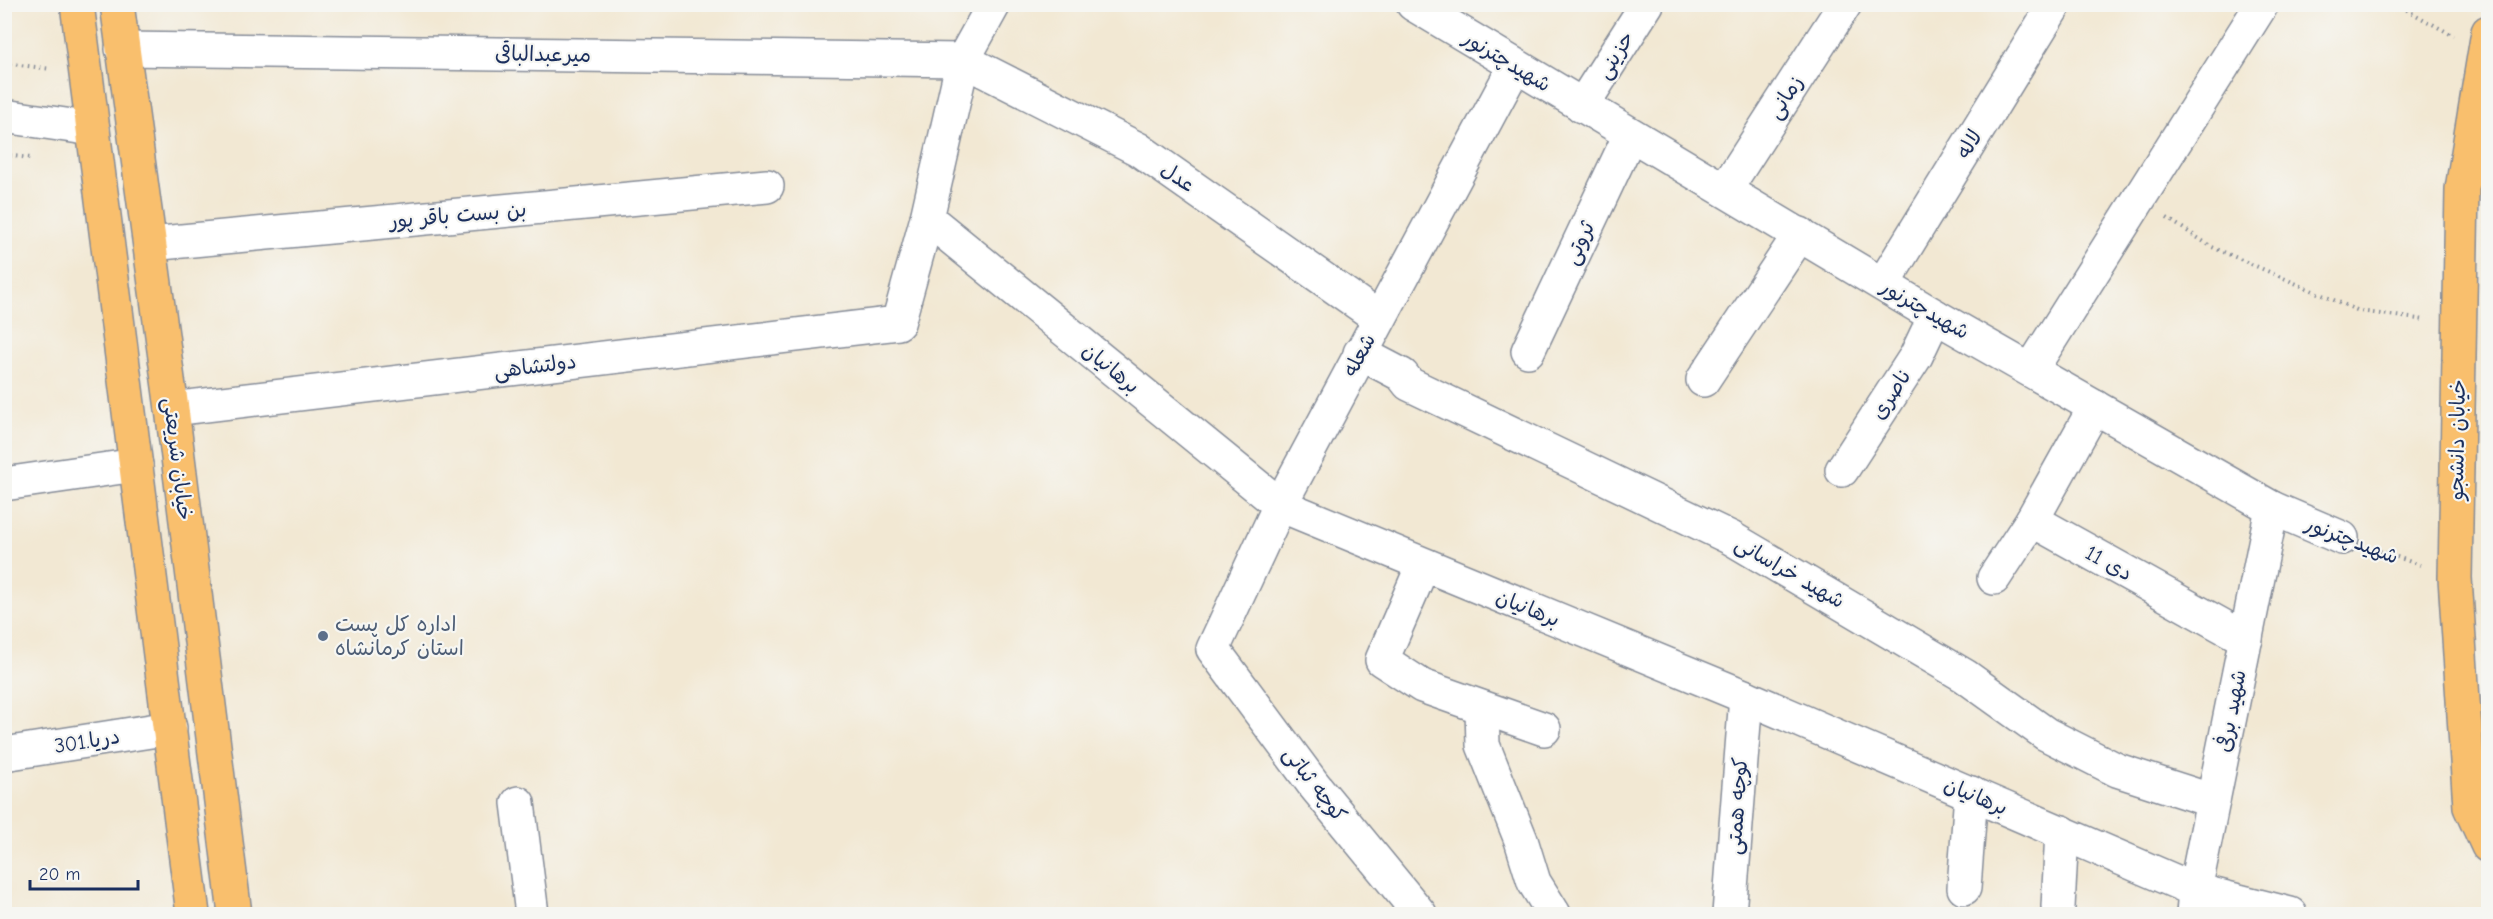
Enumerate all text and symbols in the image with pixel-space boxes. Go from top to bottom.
street label: شهیدچترنور [1457,25,1555,97]
street label: حزینی [1591,27,1641,84]
street label: میرعبدالباقی [495,40,591,68]
street label: زمانی [1762,71,1809,124]
street label: لاله [1951,125,1987,163]
street label: عدل [1156,157,1200,197]
street label: بن بست باقر پور [387,197,528,234]
street label: ثروتی [1559,217,1602,269]
street label: شهیدچترنور [1875,274,1973,345]
street label: شعله [1338,329,1380,381]
street label: برهانیان [1077,338,1144,399]
street label: دولتشاهی [492,349,578,385]
street label: ناصری [1866,364,1916,424]
street label: خیابان دانشجو [2444,379,2471,502]
street label: خیابان شریعتی [157,396,197,522]
street label: شهیدچترنور [2301,511,2402,570]
street label: شهید خراسانی [1730,531,1849,615]
street label: 11 دی [2081,540,2137,586]
street label: برهانیان [1492,584,1563,633]
place label: اداره کل پست استان کرمانشاه [335,612,464,660]
marker: اداره کل پست استان کرمانشاه [316,629,330,643]
street label: شهید برفی [2209,667,2252,754]
street label: 301.دریا [52,724,122,758]
street label: کوچه ثباتی [1277,742,1352,828]
street label: کوچه همتی [1722,756,1754,856]
street label: برهانیان [1940,772,2011,821]
scale bar [30,853,138,891]
text: 20 m [39,864,80,885]

